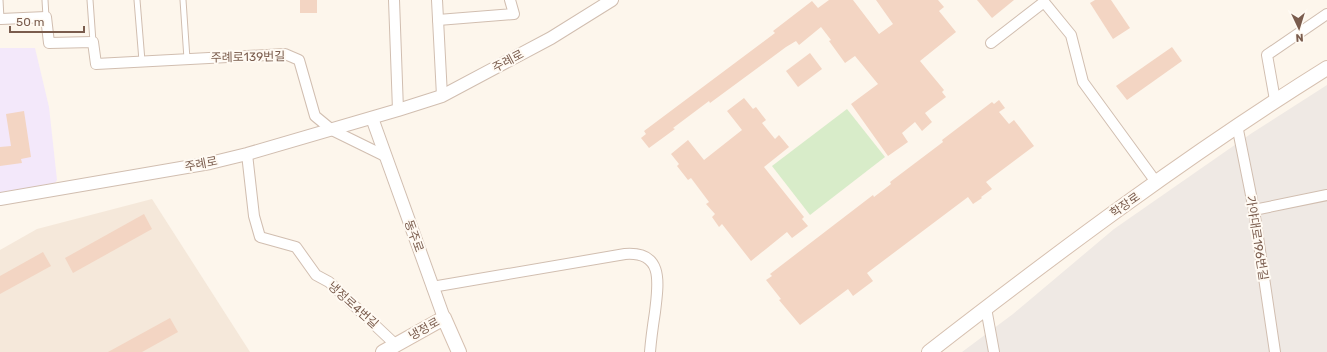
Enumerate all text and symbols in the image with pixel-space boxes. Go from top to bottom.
scale bar [10,8,84,34]
north arrow [1279,8,1319,48]
text: 50 m [16,15,44,29]
text: N [1295,31,1304,44]
street label: 주례로 [490,47,526,75]
street label: 주례로139번길 [211,49,285,65]
street label: 주례로 [183,154,219,174]
street label: 학장로 [1107,190,1143,220]
street label: 가야대로196번길 [1243,195,1271,281]
street label: 동주로 [402,218,426,254]
street label: 냉정로4번길 [325,279,381,331]
street label: 냉정로 [406,315,442,343]

